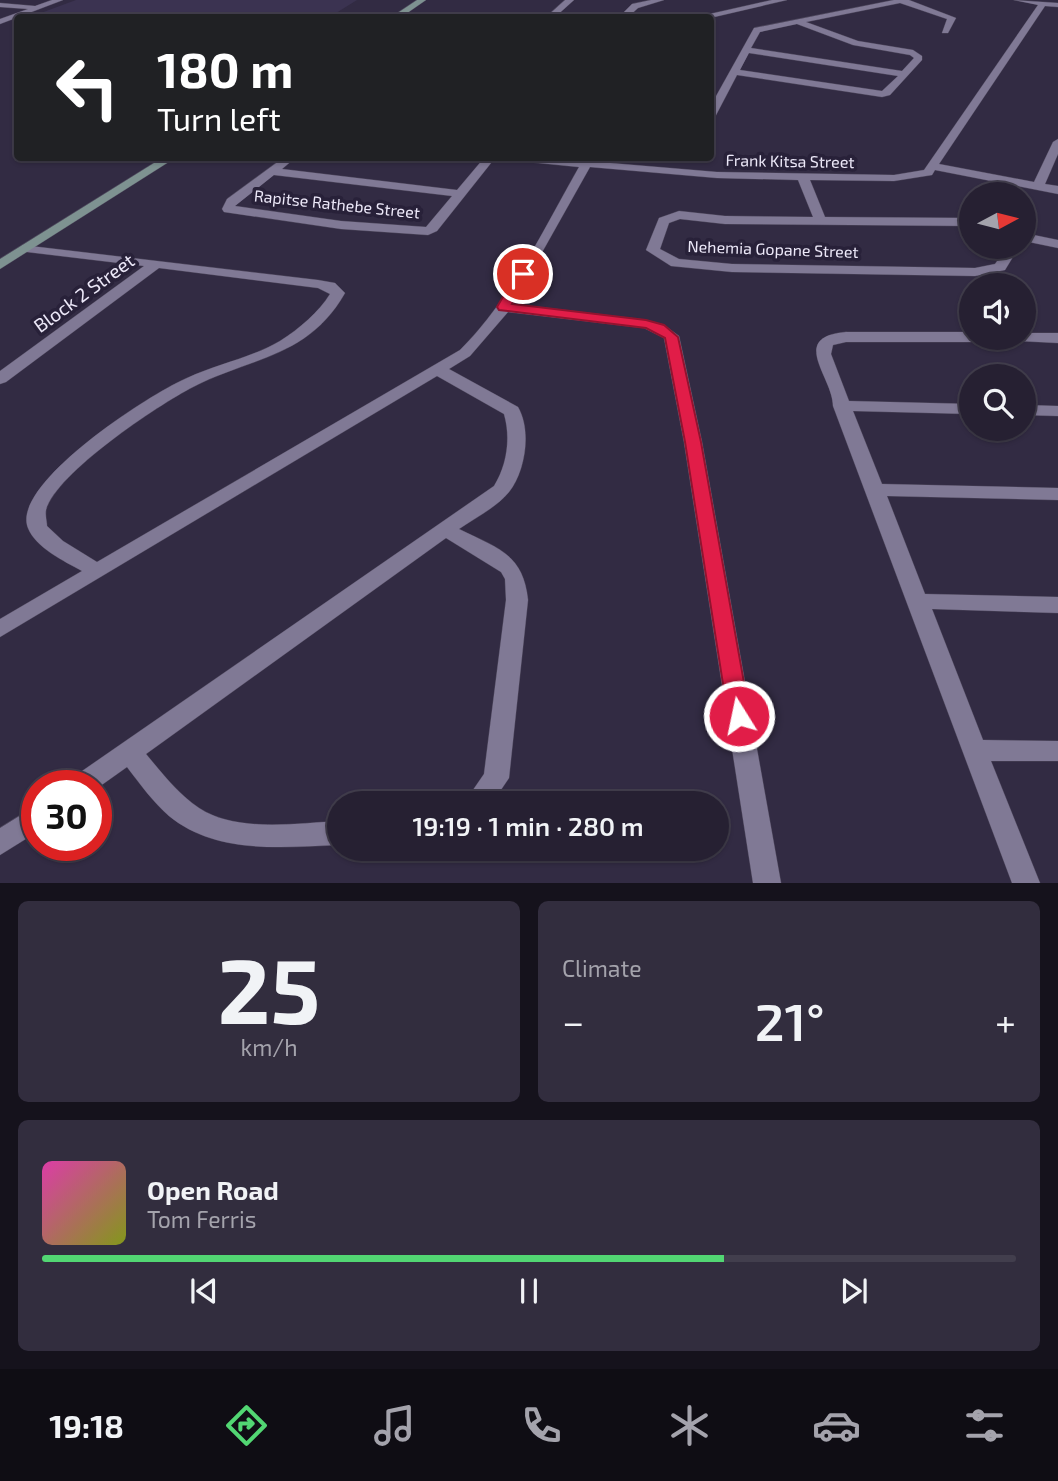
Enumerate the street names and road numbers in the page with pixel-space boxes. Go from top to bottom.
street label: Frank Kitsa Street [725,150,855,171]
street label: Rapitse Rathebe Street [253,185,421,222]
street label: Nehemia Gopane Street [687,236,859,261]
street label: Block 2 Street [29,248,139,337]

